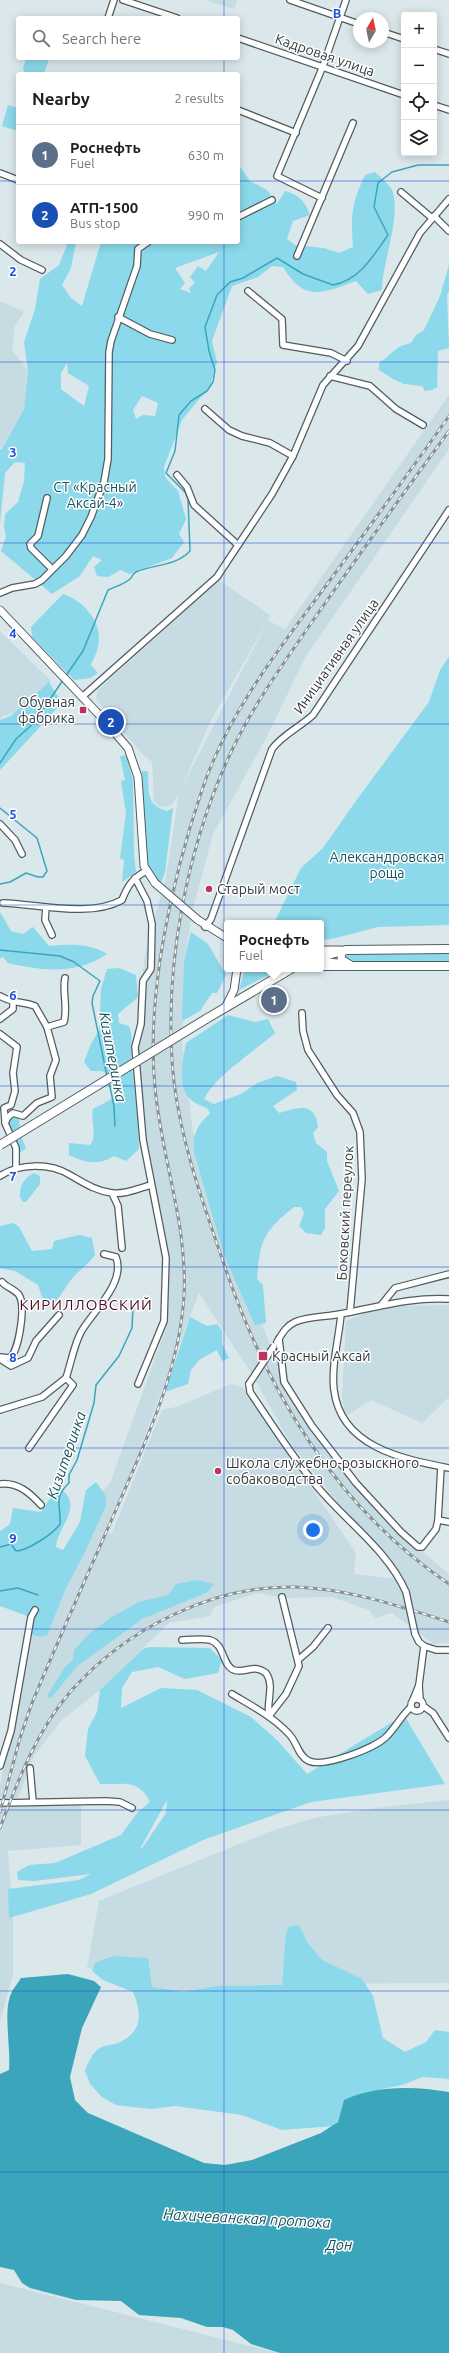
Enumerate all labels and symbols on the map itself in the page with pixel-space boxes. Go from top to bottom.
text: B [333,6,342,20]
north arrow [353,12,389,48]
street label: Кадровая улица [273,30,377,80]
text: 2 [9,264,17,278]
text: 3 [9,445,17,459]
park label: СТ «Красный Аксай-4» [53,479,137,511]
street label: Инициативная улица [290,595,382,717]
text: 4 [9,626,17,640]
place label: Обувная фабрика [18,694,75,726]
marker: Обувная фабрика [78,705,88,715]
pin: 2 [98,707,124,737]
text: 5 [9,807,17,821]
park label: Александровская роща [330,849,444,881]
place label: Старый мост [217,881,300,897]
marker: Старый мост [204,884,214,894]
pin: 1 [261,985,287,1015]
text: 6 [9,988,17,1002]
water label: Кизитеринка [96,1011,130,1103]
street label: Боковский переулок [333,1145,357,1281]
text: 7 [9,1169,17,1183]
district label: КИРИЛЛОВСКИЙ [19,1296,153,1313]
place label: Красный Аксай [272,1348,371,1364]
text: 8 [9,1350,17,1364]
marker: Красный Аксай [257,1350,269,1362]
water label: Кизитеринка [43,1409,89,1501]
place label: Школа служебно-розыскного собаководства [226,1455,419,1487]
marker: Школа служебно-розыскного собаководства [213,1466,223,1476]
your location [303,1520,323,1540]
text: 9 [9,1531,17,1545]
water label: Нахичеванская протока [163,2205,331,2231]
water label: Дон [324,2236,353,2253]

